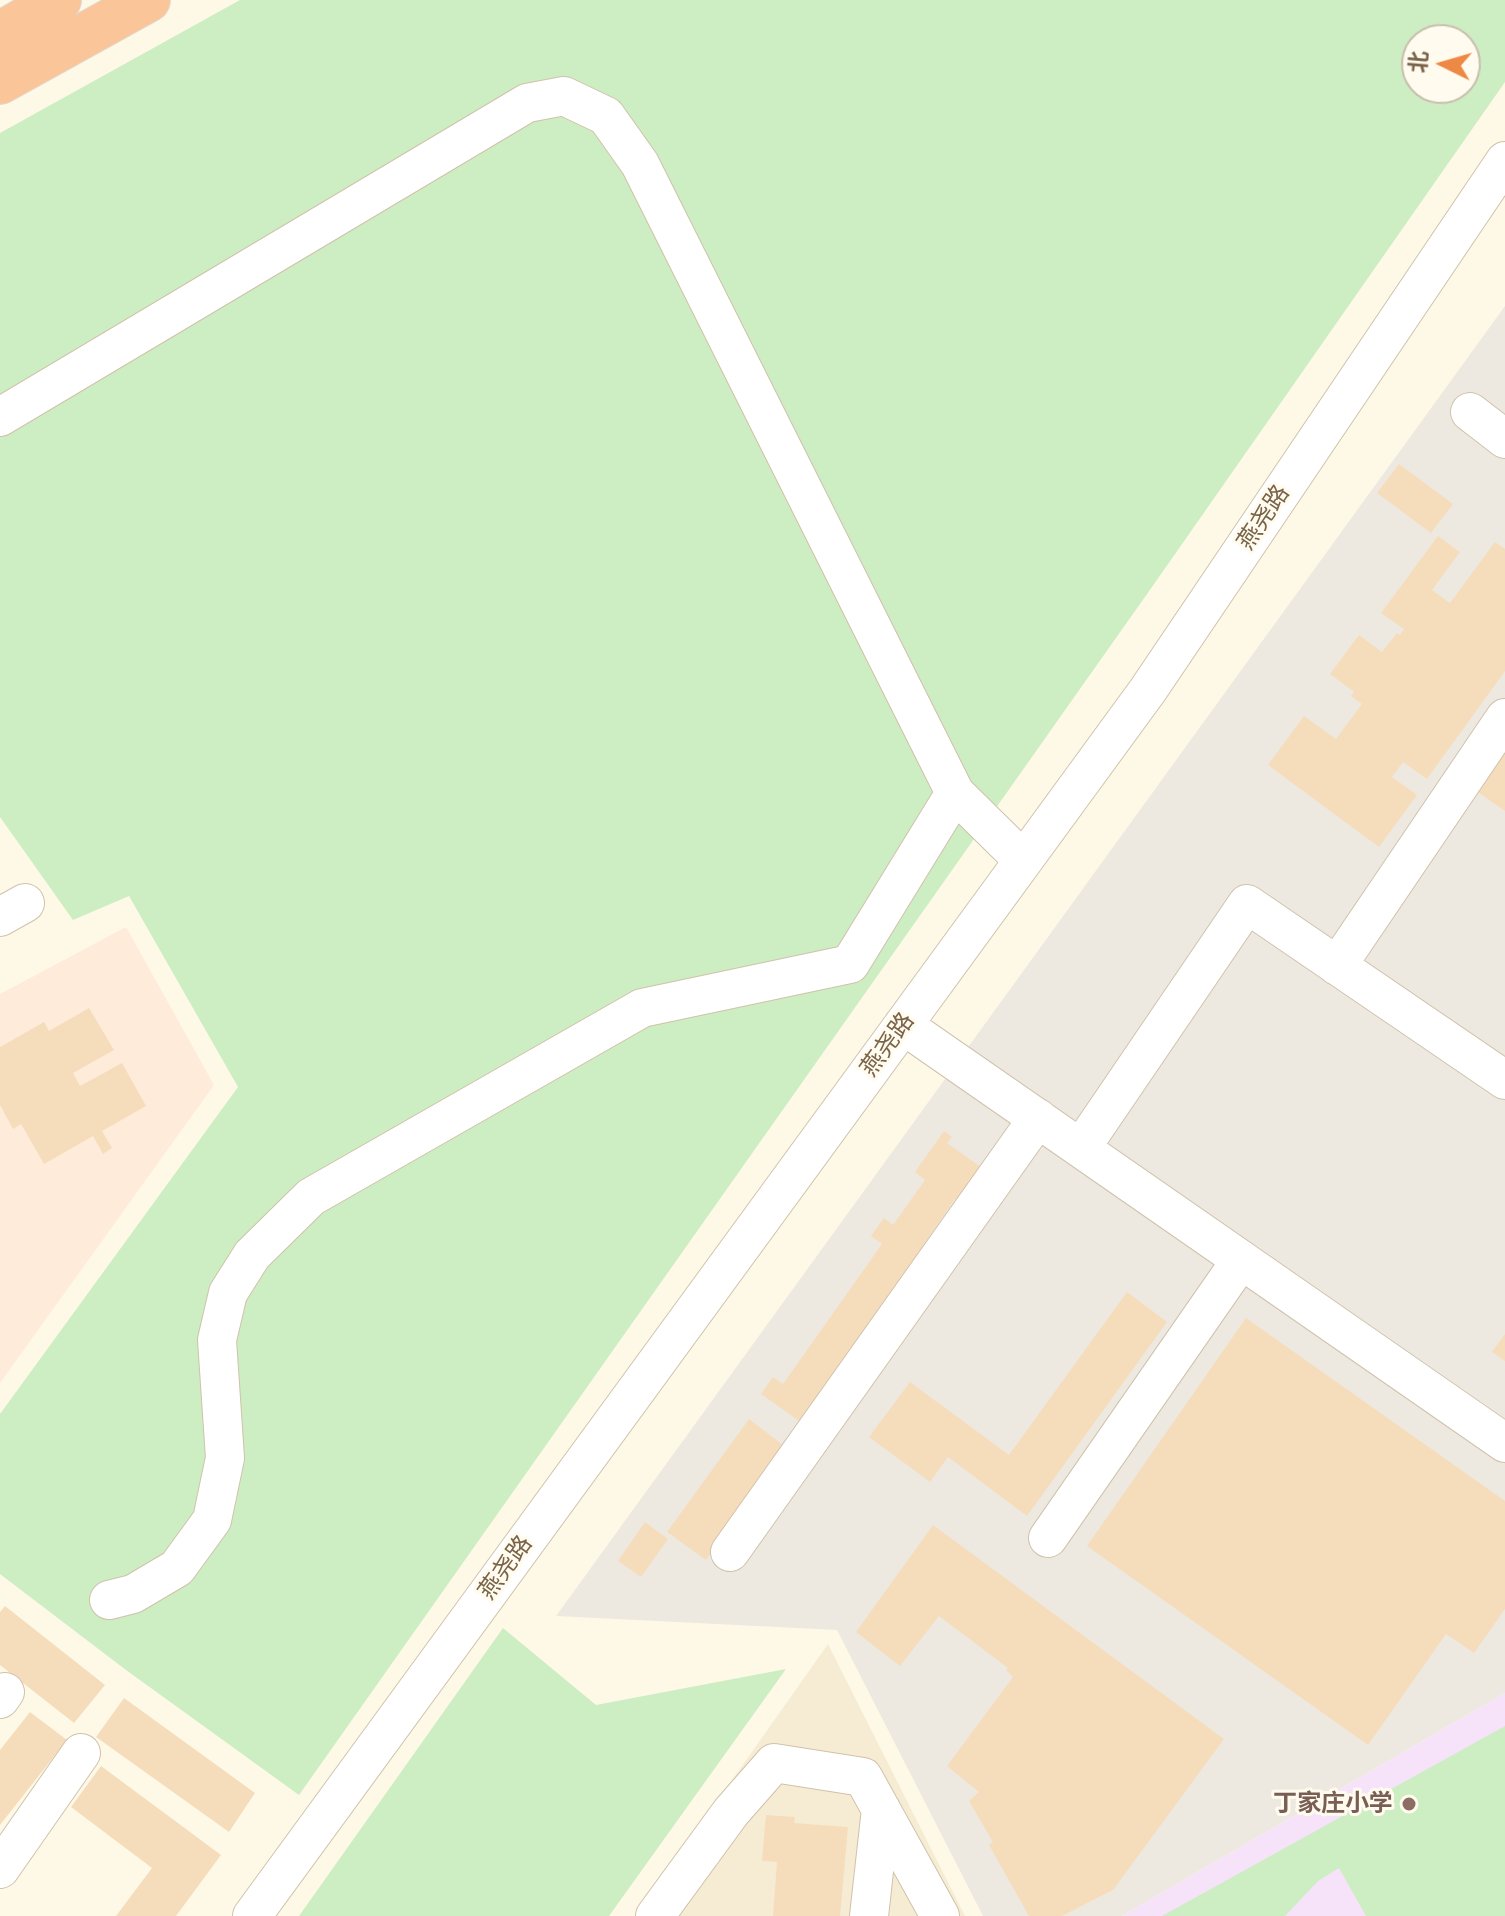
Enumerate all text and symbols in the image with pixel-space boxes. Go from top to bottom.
north arrow [1401,24,1481,104]
text: 北 [1404,50,1433,74]
street label: 燕尧路 [1232,480,1296,556]
street label: 燕尧路 [855,1007,921,1083]
street label: 燕尧路 [473,1530,539,1606]
place label: 丁家庄小学 [1273,1790,1393,1818]
marker: 丁家庄小学 [1400,1795,1418,1813]

